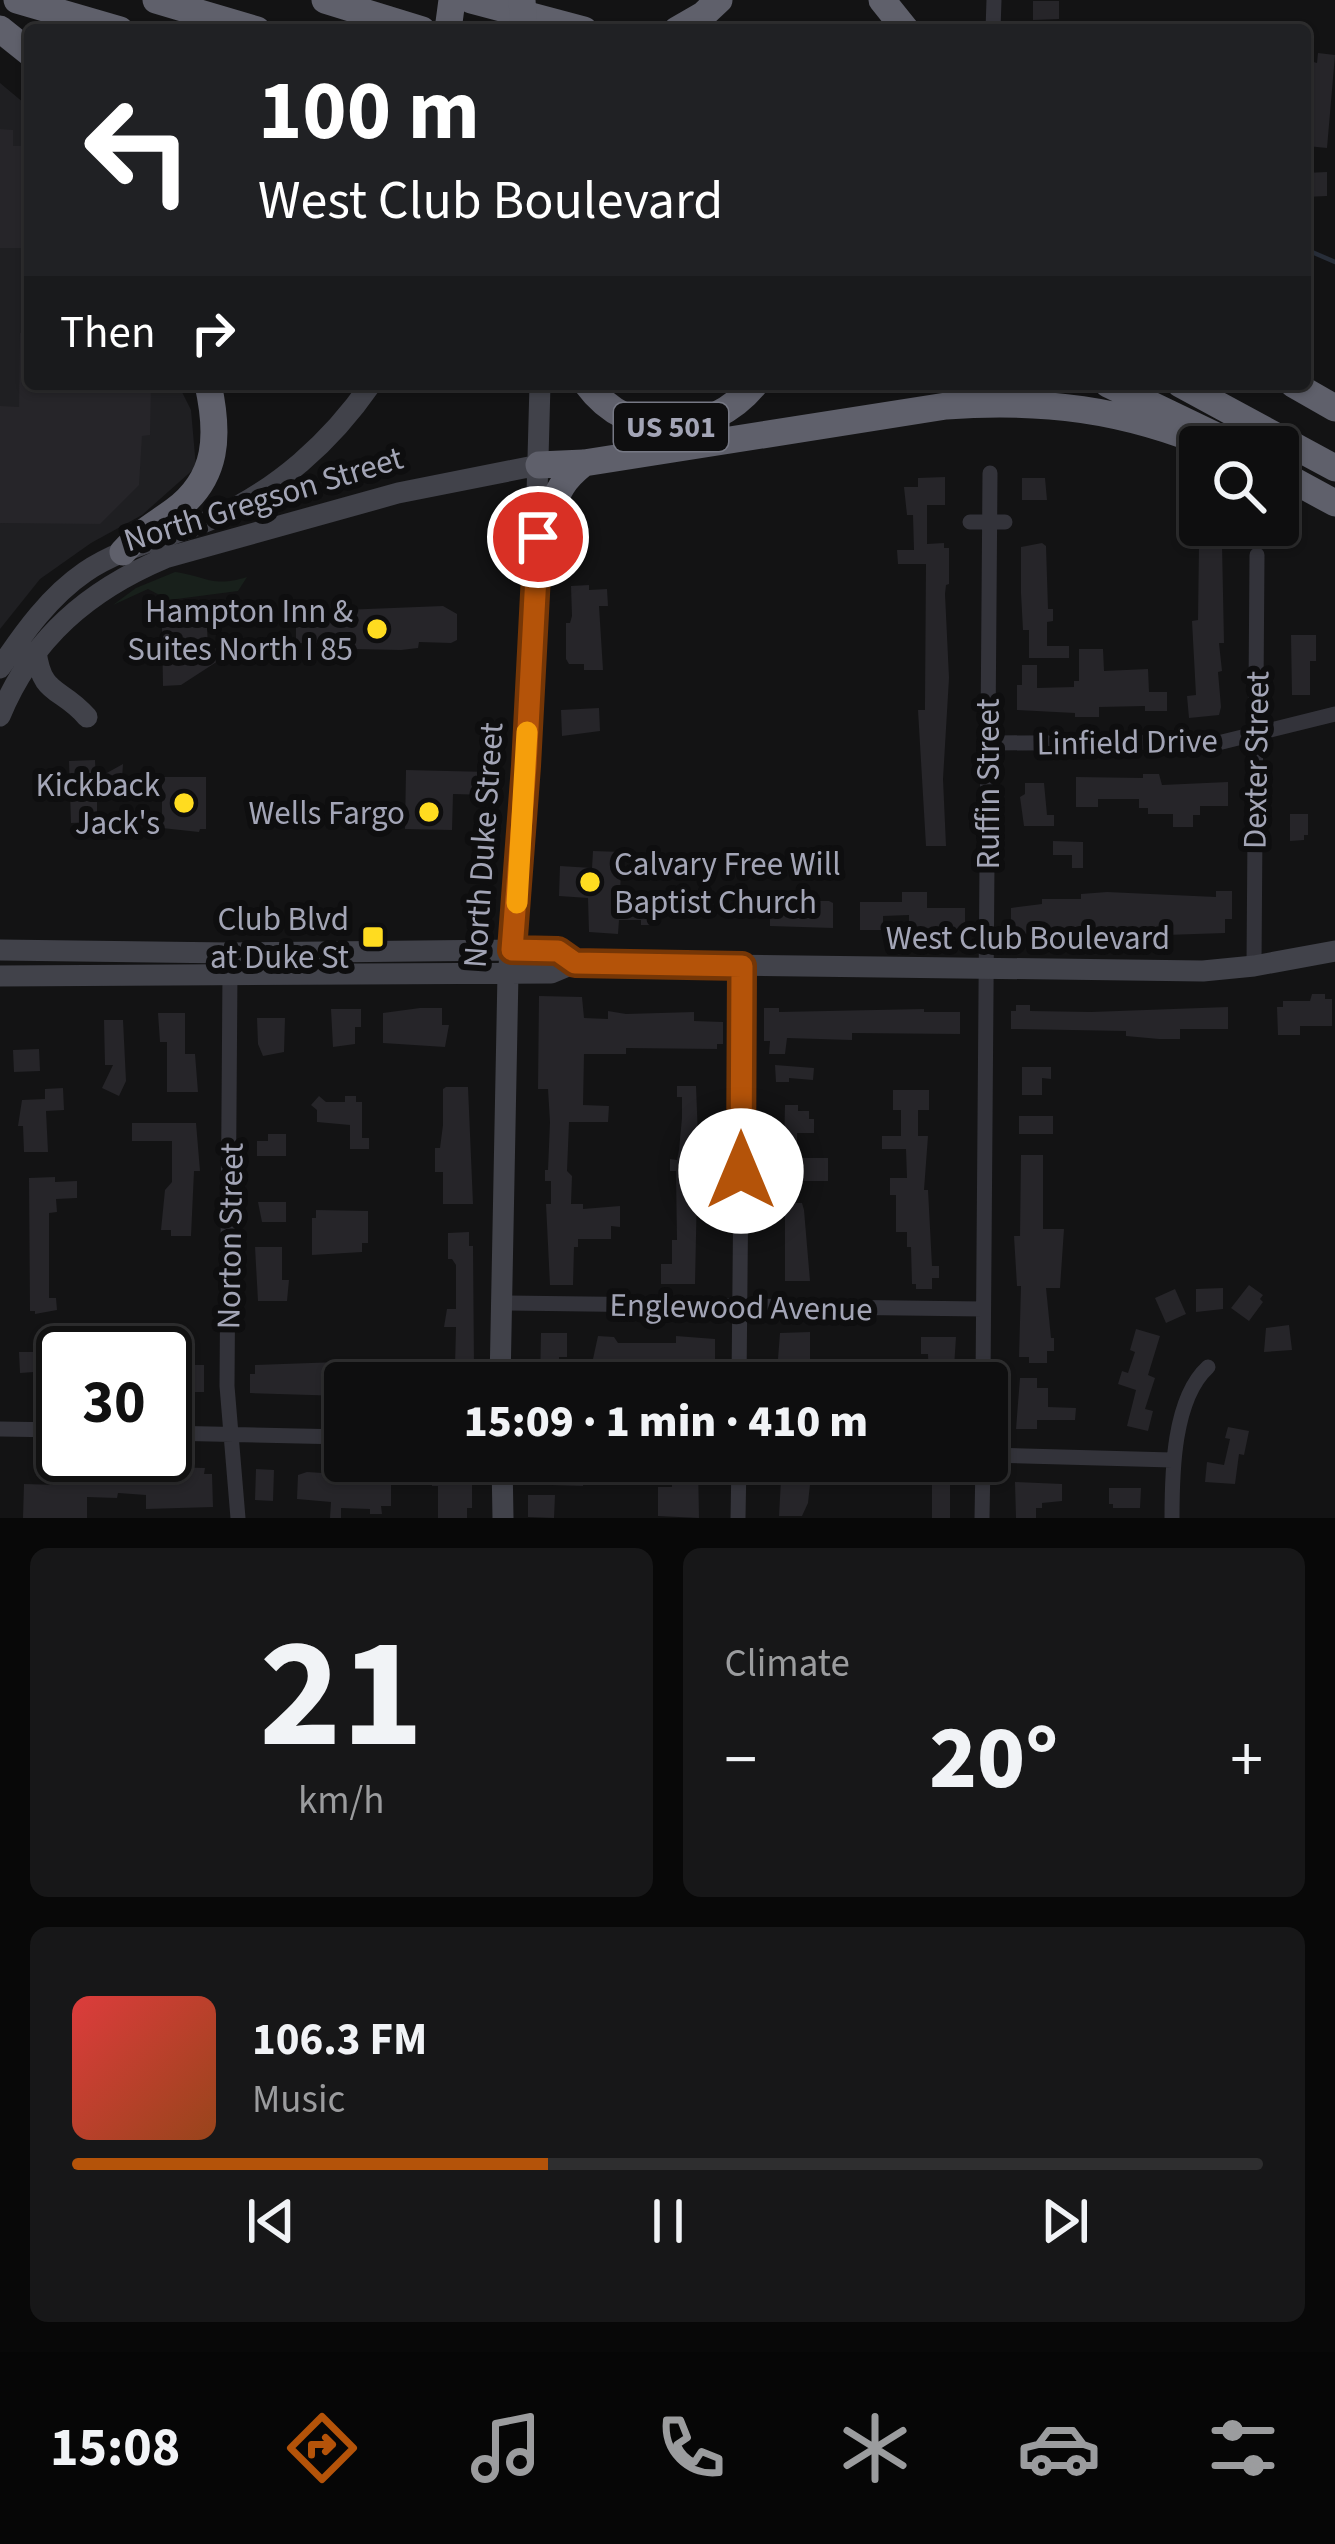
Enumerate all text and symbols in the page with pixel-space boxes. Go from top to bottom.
text: 100 m [258,52,480,172]
icon: left [60,72,216,228]
text: West Club Boulevard [258,163,723,240]
icon: right [180,300,246,366]
text: Then [60,301,156,365]
road number: US 501 [614,403,728,451]
map controls [1179,426,1299,546]
button: search [1179,426,1299,546]
street label: North Gregson Street [118,435,409,564]
pin [487,486,589,588]
icon: arrive [505,504,571,570]
place label: Hampton Inn & Suites North I 85 [127,588,353,673]
marker: Hampton Inn & Suites North I 85 [364,616,390,642]
street label: Dexter Street [1231,671,1282,850]
street label: Ruffin Street [965,698,1012,870]
street label: Linfield Drive [1036,717,1218,768]
street label: North Duke Street [451,721,516,969]
place label: Kickback Jack's [36,762,161,847]
marker: Kickback Jack's [171,790,197,816]
place label: Wells Fargo [248,790,405,837]
marker: Wells Fargo [416,799,442,825]
place label: Calvary Free Will Baptist Church [614,841,841,926]
marker: Calvary Free Will Baptist Church [577,869,603,895]
place label: Club Blvd at Duke St [210,896,349,981]
street label: West Club Boulevard [886,915,1170,962]
marker: Club Blvd at Duke St [360,924,386,950]
position arrow [678,1108,804,1234]
street label: Norton Street [205,1142,256,1330]
street label: Englewood Avenue [609,1282,873,1333]
speed limit sign: 30 [36,1326,192,1482]
text: 15:09 · 1 min · 410 m [464,1390,868,1454]
text: 21 [259,1584,424,1806]
text: Climate [725,1636,850,1692]
text: 20° [929,1695,1059,1823]
text: − [725,1713,757,1807]
text: + [1230,1713,1263,1807]
text: km/h [298,1773,385,1829]
text: 106.3 FM [252,2008,427,2072]
text: Music [252,2072,345,2128]
icon: previous [238,2188,304,2254]
icon: pause [635,2188,701,2254]
icon: next [1032,2188,1098,2254]
icon: directions [280,2406,364,2490]
icon: music [464,2406,548,2490]
icon: phone [649,2406,733,2490]
icon: climate [833,2406,917,2490]
icon: car [1017,2406,1101,2490]
icon: filters [1201,2406,1285,2490]
text: 15:08 [50,2410,180,2487]

